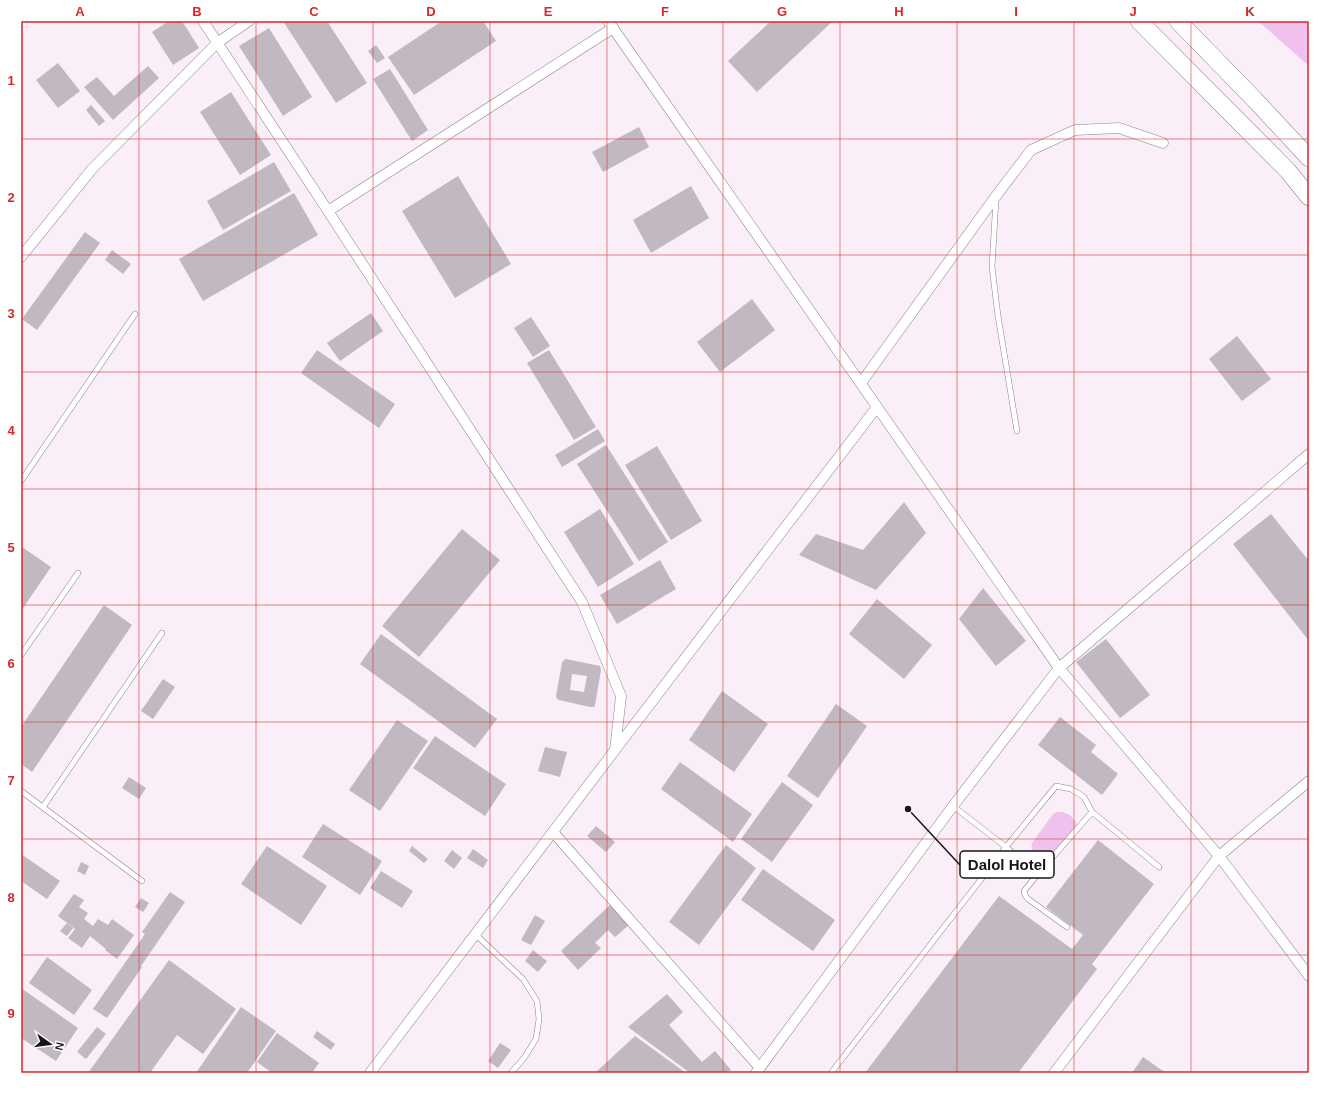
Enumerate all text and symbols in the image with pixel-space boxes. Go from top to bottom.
text: A [75,4,85,19]
text: B [192,4,202,19]
text: C [309,4,319,19]
text: D [426,4,436,19]
text: E [544,4,553,19]
text: F [661,4,669,19]
text: G [777,4,787,19]
text: H [894,4,904,19]
text: I [1014,4,1018,19]
text: J [1129,4,1137,19]
text: K [1245,4,1255,19]
text: 1 [7,73,15,88]
text: 2 [7,190,15,205]
text: 3 [7,306,15,321]
text: 4 [7,423,15,438]
text: 5 [7,540,15,555]
text: 6 [7,656,15,671]
text: 7 [7,773,15,788]
callout: Dalol Hotel [960,851,1054,878]
text: Dalol Hotel [968,856,1046,873]
text: 8 [7,890,15,905]
text: 9 [7,1006,15,1021]
north arrow [30,1024,70,1064]
text: N [53,1041,66,1052]

